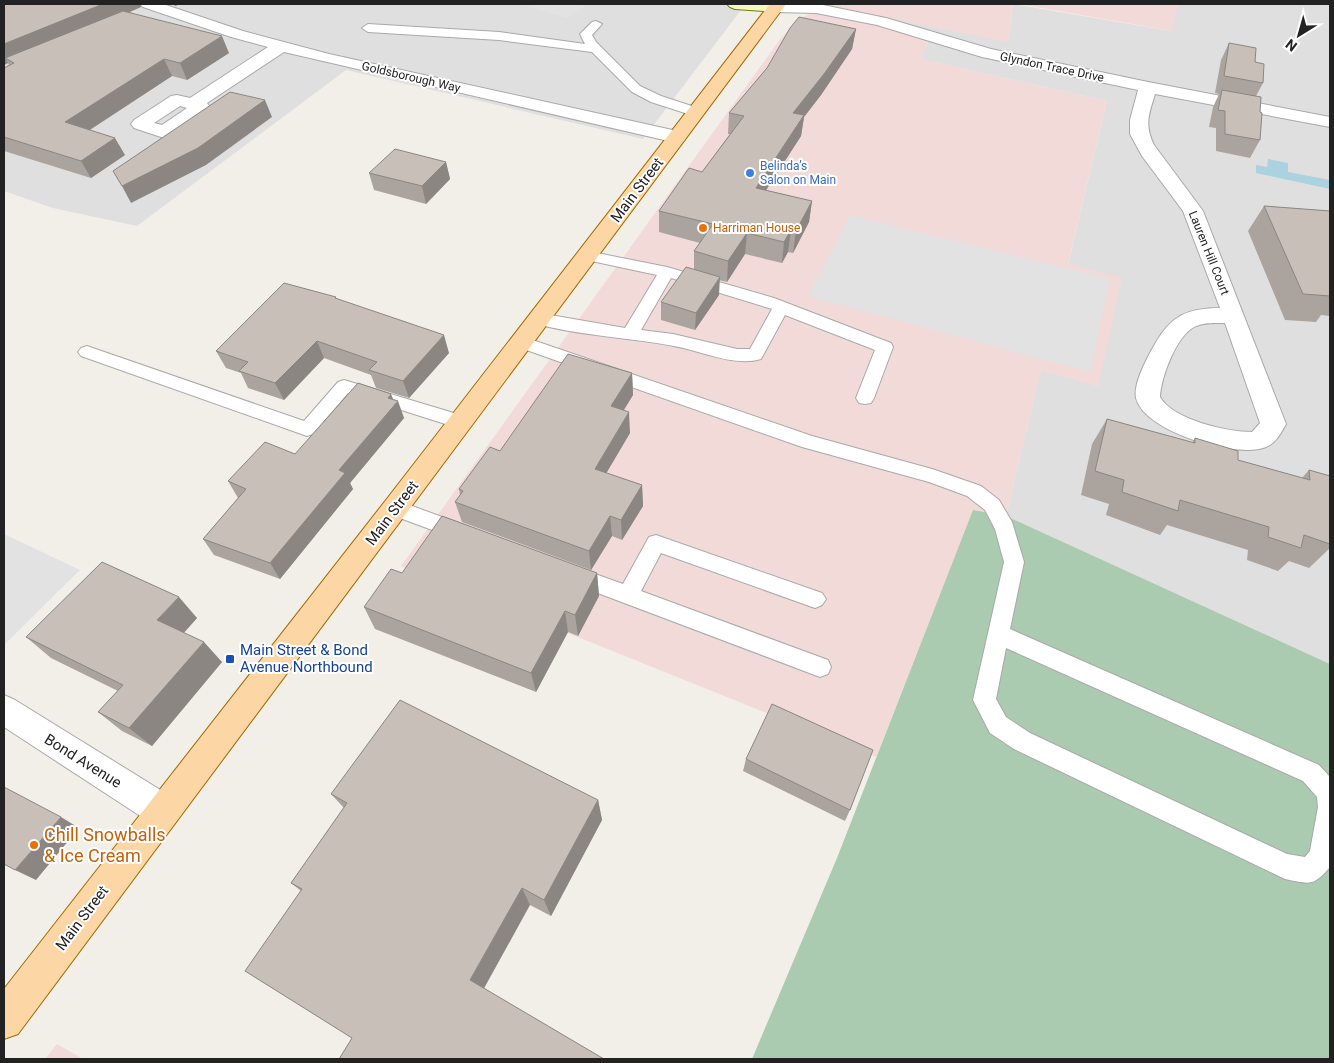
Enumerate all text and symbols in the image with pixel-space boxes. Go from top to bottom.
north arrow [1274,10,1324,60]
text: N [1282,36,1300,55]
street label: Glyndon Trace Drive [999,49,1105,85]
street label: Goldsborough Way [360,59,462,95]
street label: Main Street [607,154,667,226]
place label: Belinda’s Salon on Main [760,159,836,187]
marker: Belinda’s Salon on Main [744,167,756,179]
street label: Lauren Hill Court [1186,209,1232,297]
place label: Harriman House [713,221,800,235]
marker: Harriman House [697,222,709,234]
street label: Main Street [362,477,422,549]
place label: Main Street & Bond Avenue Northbound [240,641,373,676]
marker: Main Street & Bond Avenue Northbound [224,653,236,665]
street label: Bond Avenue [41,730,125,792]
place label: Chill Snowballs & Ice Cream [44,824,166,866]
marker: Chill Snowballs & Ice Cream [28,839,40,851]
street label: Main Street [52,882,112,954]

